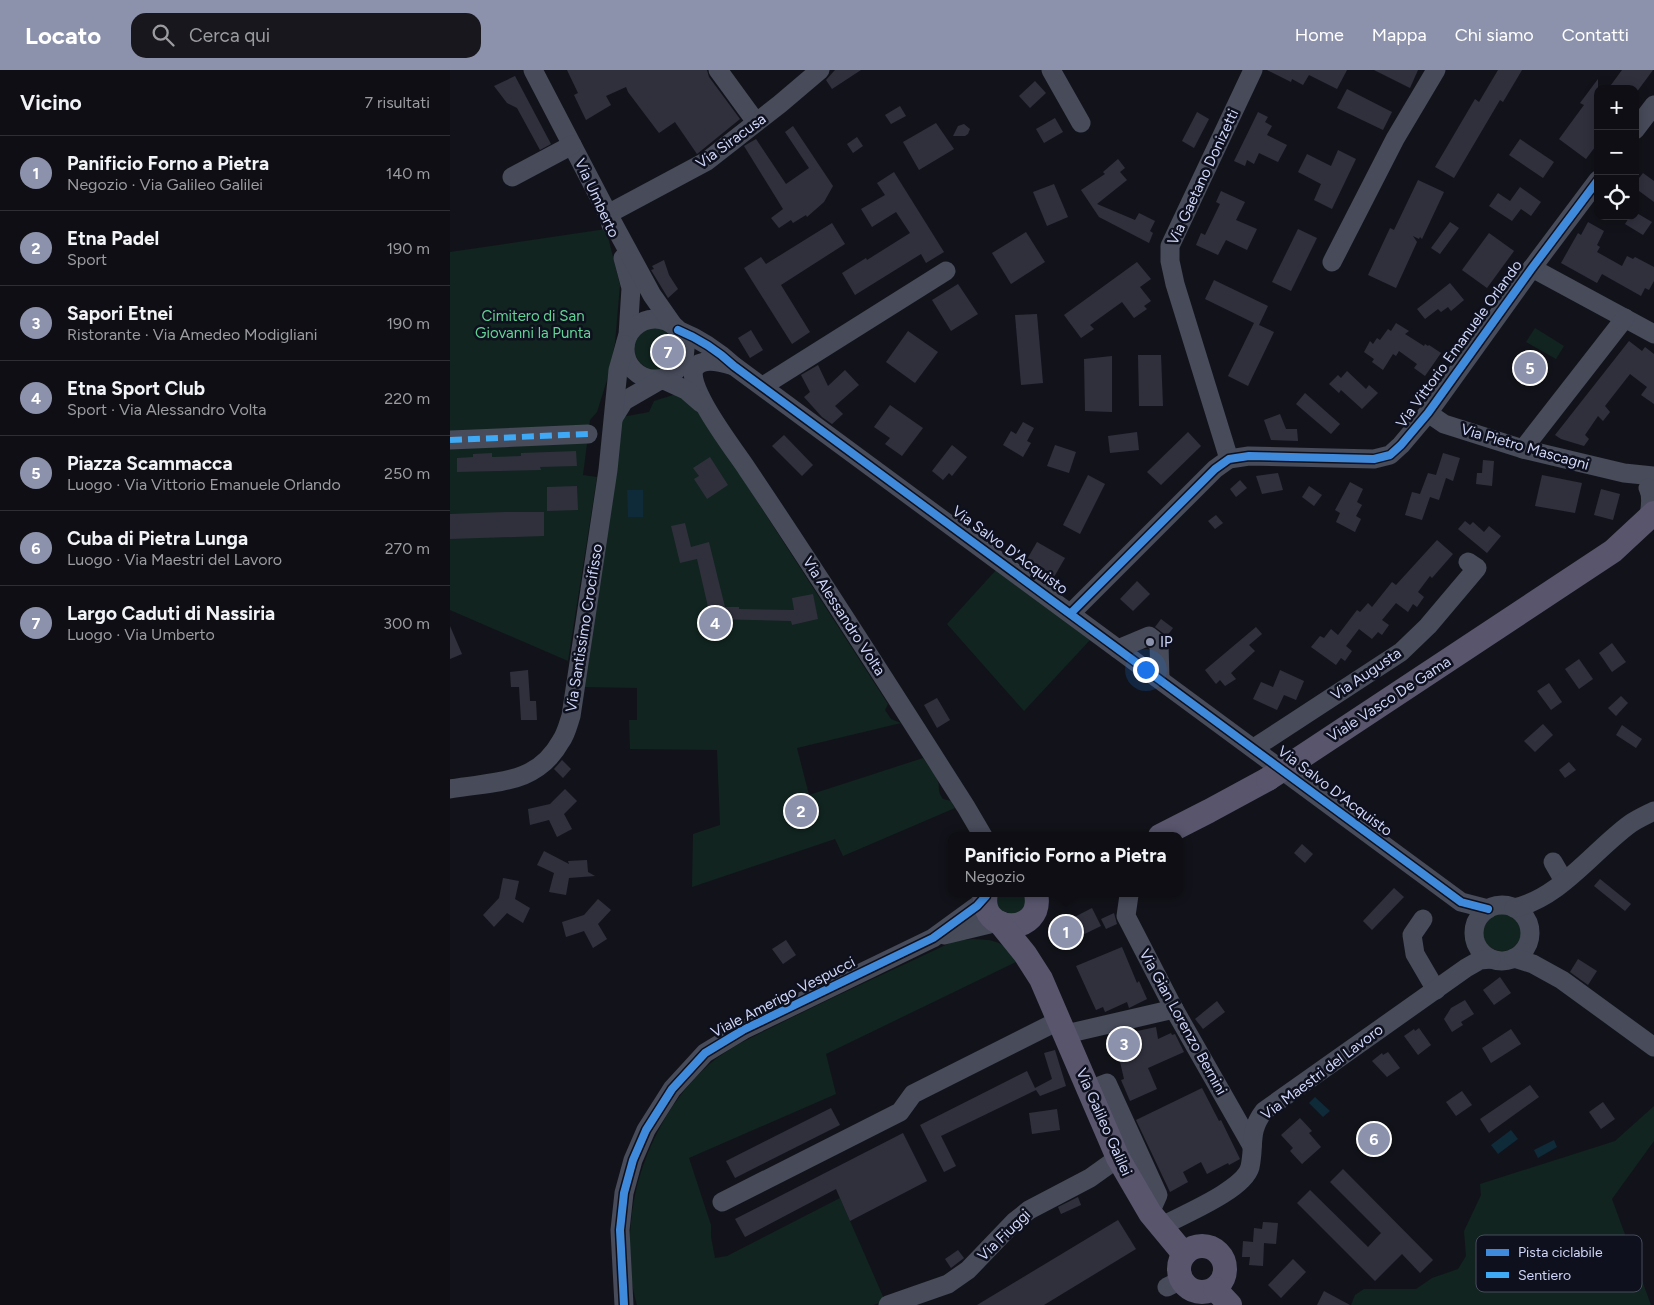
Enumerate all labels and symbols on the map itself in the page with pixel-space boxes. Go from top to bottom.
street label: Via Gaetano Donizetti [1164,106,1242,248]
street label: Via Siracusa [693,110,769,172]
street label: Via Umberto [571,156,623,241]
street label: Via Vittorio Emanuele Orlando [1392,256,1526,431]
park label: Cimitero di San Giovanni la Punta [475,307,591,342]
pin: 7 [652,333,684,371]
pin: 5 [1514,349,1546,387]
street label: Via Pietro Mascagni [1459,420,1591,474]
street label: Via Salvo D'Acquisto [949,502,1072,598]
street label: Via Santissimo Crocifisso [562,542,606,713]
street label: Via Alessandro Volta [799,553,889,679]
pin: 4 [699,604,731,642]
place label: IP [1160,633,1173,651]
marker: IP [1144,636,1156,648]
street label: Via Augusta [1327,644,1405,704]
street label: Viale Vasco De Gama [1324,652,1454,746]
your location [1133,657,1159,683]
street label: Via Salvo D'Acquisto [1274,742,1396,840]
pin: 2 [785,792,817,830]
pin: 1 [1050,913,1082,951]
street label: Via Gian Lorenzo Bernini [1135,946,1231,1098]
street label: Viale Amerigo Vespucci [708,953,858,1041]
street label: Via Maestri del Lavoro [1257,1020,1387,1124]
pin: 3 [1108,1025,1140,1063]
street label: Via Galileo Galilei [1072,1065,1136,1179]
pin: 6 [1358,1120,1390,1158]
street label: Via Fiuggi [974,1205,1034,1265]
legend [1476,1235,1642,1292]
text: Pista ciclabile [1518,1244,1603,1261]
text: Sentiero [1518,1267,1571,1284]

